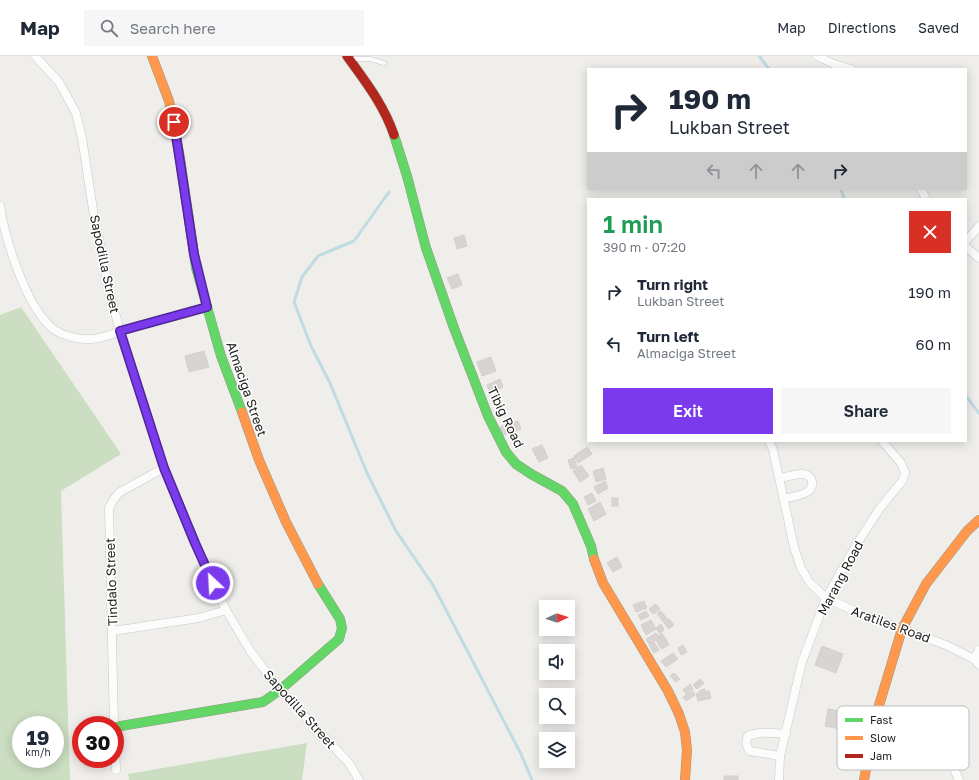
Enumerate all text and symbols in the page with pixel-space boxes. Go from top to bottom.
search box [84,10,364,46]
text: Map [20,16,60,39]
icon: search [98,17,120,39]
text: Search here [130,19,216,37]
text: Map [777,19,806,36]
text: Directions [828,19,896,36]
text: Saved [918,19,959,36]
text: 190 m [669,82,751,115]
icon: right [603,84,655,136]
pin [157,105,191,139]
icon: arrive [163,111,185,133]
text: Lukban Street [669,116,790,138]
icon: left [703,160,725,182]
icon: ahead [745,160,767,182]
icon: ahead [787,160,809,182]
icon: right [829,160,851,182]
text: 1 min [603,209,663,238]
button: close [909,211,951,253]
street label: Sapodilla Street [87,213,123,315]
text: 390 m · 07:20 [603,239,686,255]
text: Turn right [637,275,708,293]
icon: right [603,281,625,303]
text: 190 m [908,283,951,301]
text: Lukban Street [637,293,724,309]
text: Turn left [637,327,699,345]
icon: left [603,333,625,355]
text: 60 m [916,335,951,353]
street label: Almaciga Street [223,340,271,438]
text: Almaciga Street [637,345,736,361]
street label: Tibig Road [484,384,528,450]
button: Exit [603,388,773,434]
button: Share [781,388,951,434]
street label: Tindalo Street [101,538,121,626]
street label: Marang Road [814,538,866,618]
position arrow [192,562,234,604]
north arrow [539,600,575,636]
map controls [539,600,575,768]
street label: Aratiles Road [849,602,933,646]
button: sound [539,644,575,680]
street label: Sapodilla Street [260,666,340,752]
button: search [539,688,575,724]
legend [837,706,969,770]
text: Fast [870,713,893,726]
speed limit sign: 30 [72,716,124,768]
text: 19 [26,725,49,749]
text: Slow [870,731,896,744]
button: layers [539,732,575,768]
text: km/h [25,746,51,758]
text: Jam [870,749,892,762]

